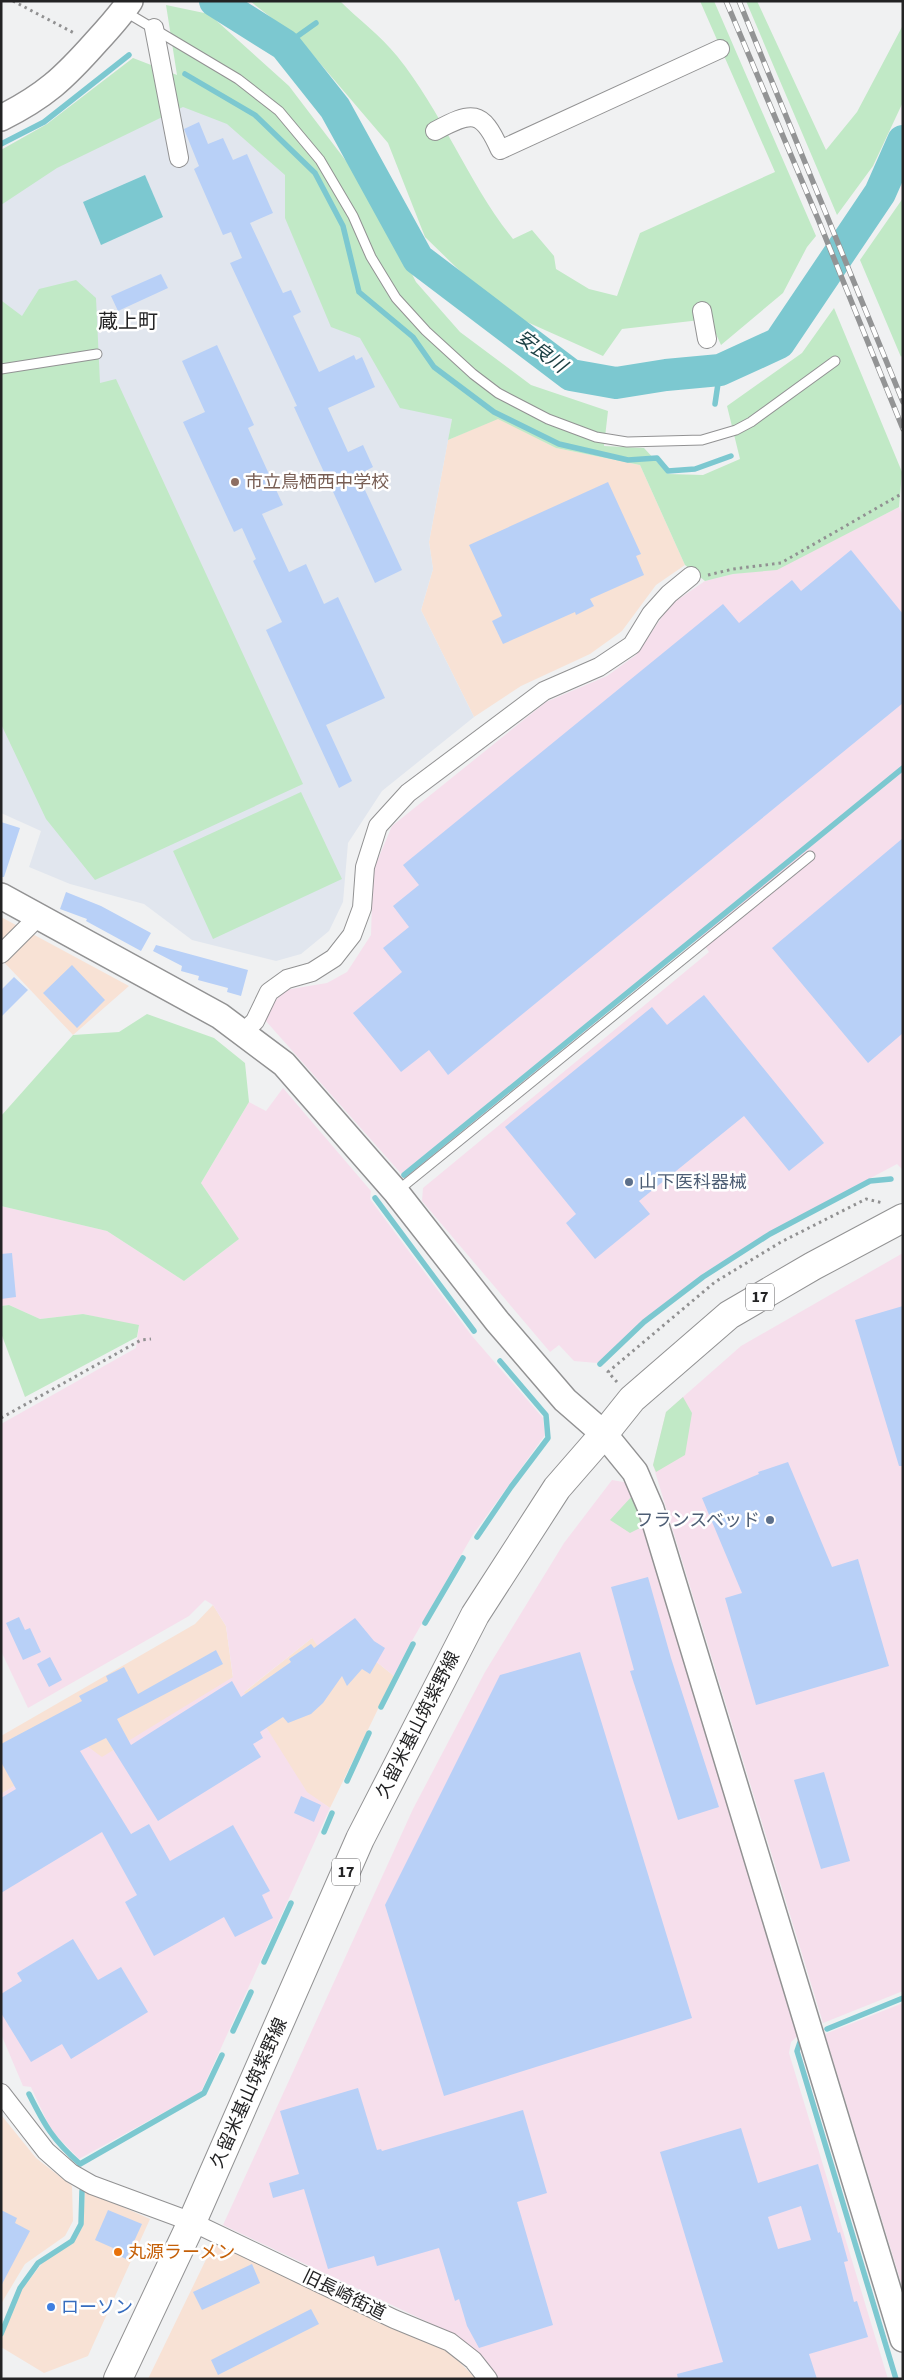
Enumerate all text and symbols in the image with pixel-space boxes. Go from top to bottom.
district label: 蔵上町 [98,308,158,336]
water label: 安良川 [510,324,573,381]
place label: 市立鳥栖西中学校 [245,470,389,495]
marker: 市立鳥栖西中学校 [229,476,241,488]
place label: 山下医科器械 [639,1170,747,1195]
marker: 山下医科器械 [623,1176,635,1188]
road number: 17 [746,1284,774,1310]
place label: フランスベッド [636,1508,760,1533]
marker: フランスベッド [764,1514,776,1526]
street label: 久留米基山筑紫野線 [370,1647,466,1803]
road number: 17 [332,1858,360,1885]
street label: 久留米基山筑紫野線 [205,2014,293,2172]
place label: 丸源ラーメン [128,2240,235,2265]
marker: 丸源ラーメン [112,2246,124,2258]
street label: 旧長崎街道 [298,2264,390,2326]
place label: ローソン [61,2295,133,2320]
marker: ローソン [45,2301,57,2313]

